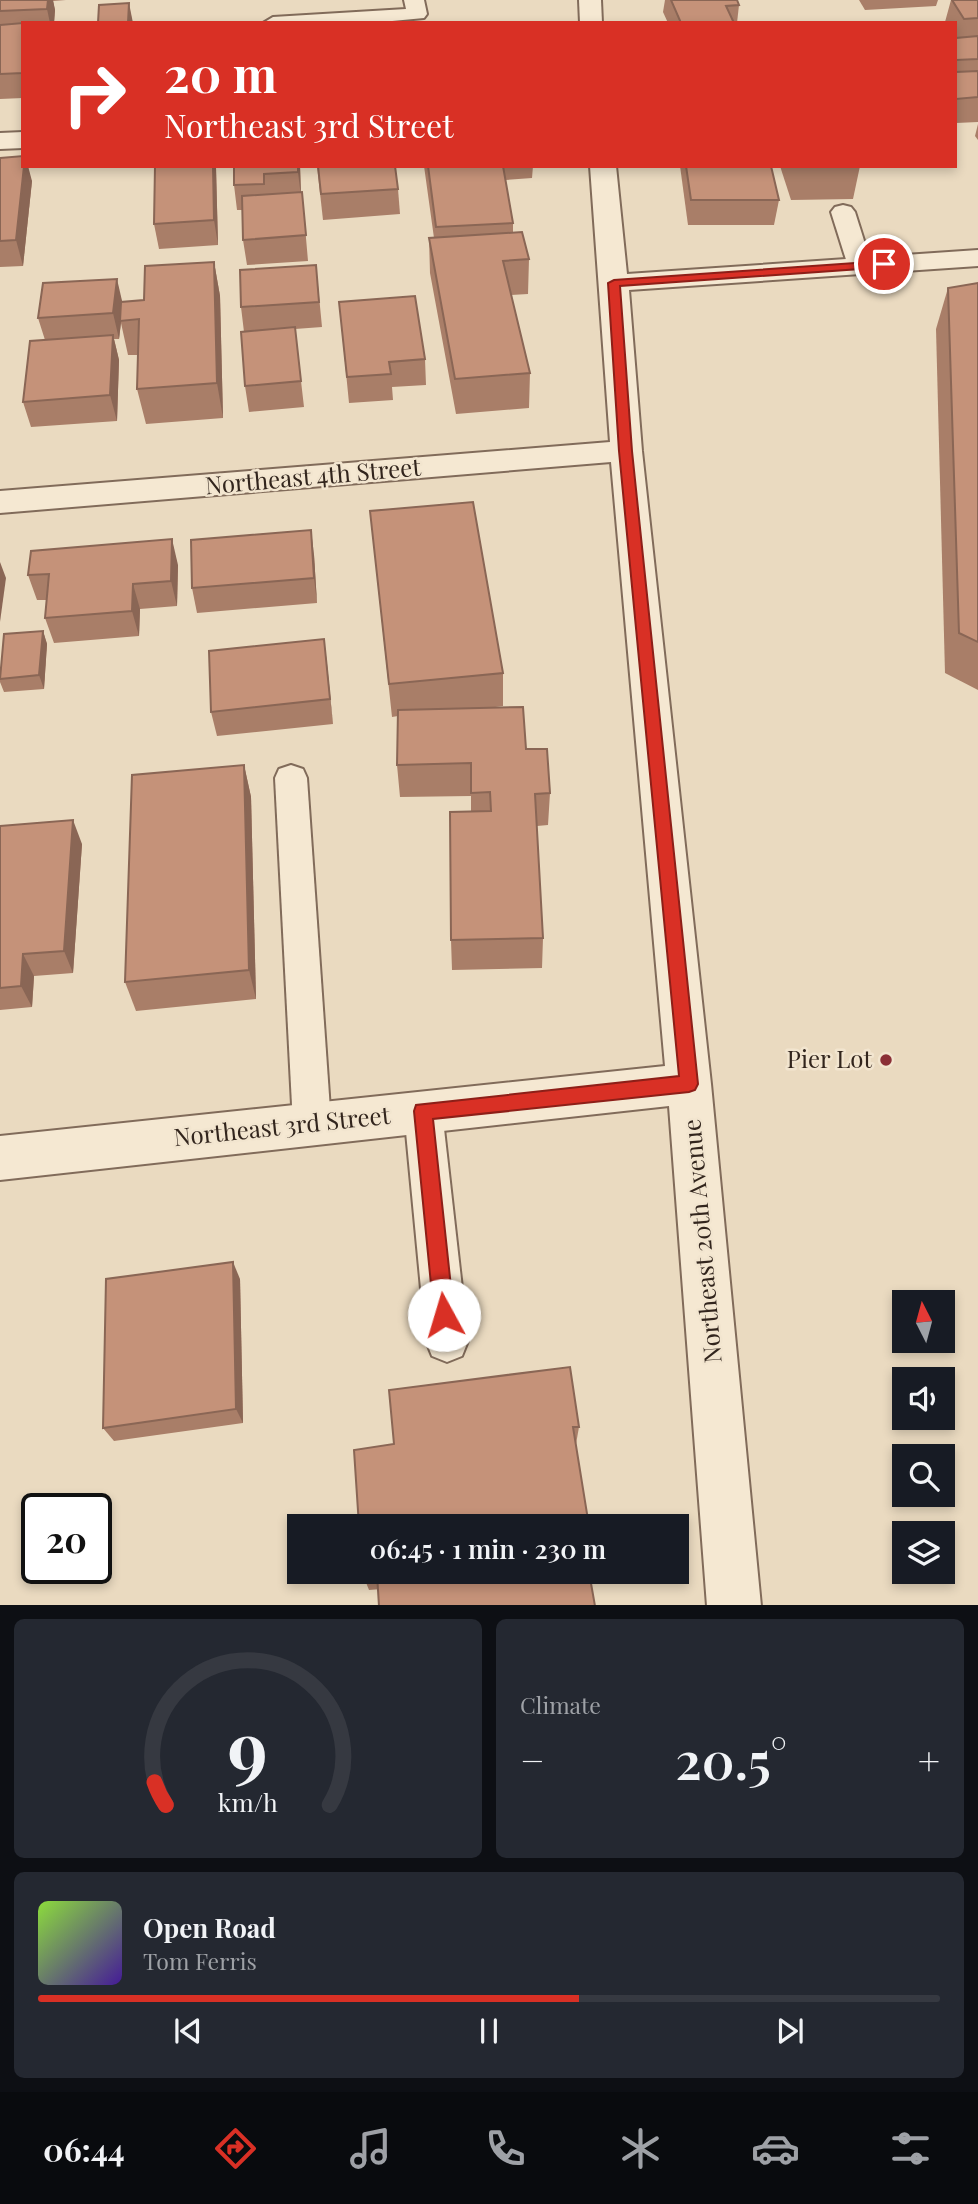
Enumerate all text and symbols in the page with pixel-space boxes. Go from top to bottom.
text: 20 m [164,40,277,105]
icon: right [49,49,140,140]
text: Northeast 3rd Street [164,103,454,146]
pin [854,234,914,294]
icon: arrive [865,245,903,283]
street label: Northeast 4th Street [204,450,422,500]
place label: Pier Lot [787,1042,872,1074]
marker: Pier Lot [878,1052,894,1068]
street label: Northeast 3rd Street [172,1098,392,1152]
street label: Northeast 20th Avenue [674,1118,728,1364]
position arrow [407,1278,481,1352]
north arrow [892,1290,956,1353]
map controls [892,1290,955,1584]
button: sound [892,1367,955,1430]
button: search [892,1444,955,1507]
speed limit sign: 20 [21,1493,112,1584]
button: layers [892,1521,955,1584]
text: 06:45 · 1 min · 230 m [370,1531,606,1566]
text: Climate [520,1689,601,1720]
text: 9 [228,1696,268,1793]
text: 20.5° [675,1724,787,1793]
text: − [520,1734,545,1785]
text: + [918,1734,940,1785]
text: km/h [218,1784,278,1817]
text: Open Road [143,1910,276,1945]
text: Tom Ferris [143,1945,257,1976]
icon: previous [169,2012,207,2050]
icon: pause [470,2012,508,2050]
icon: next [771,2012,809,2050]
icon: directions [211,2124,260,2173]
icon: music [346,2124,395,2173]
icon: phone [481,2124,530,2173]
icon: climate [616,2124,665,2173]
icon: car [751,2124,800,2173]
icon: filters [886,2124,935,2173]
text: 06:44 [43,2127,125,2170]

